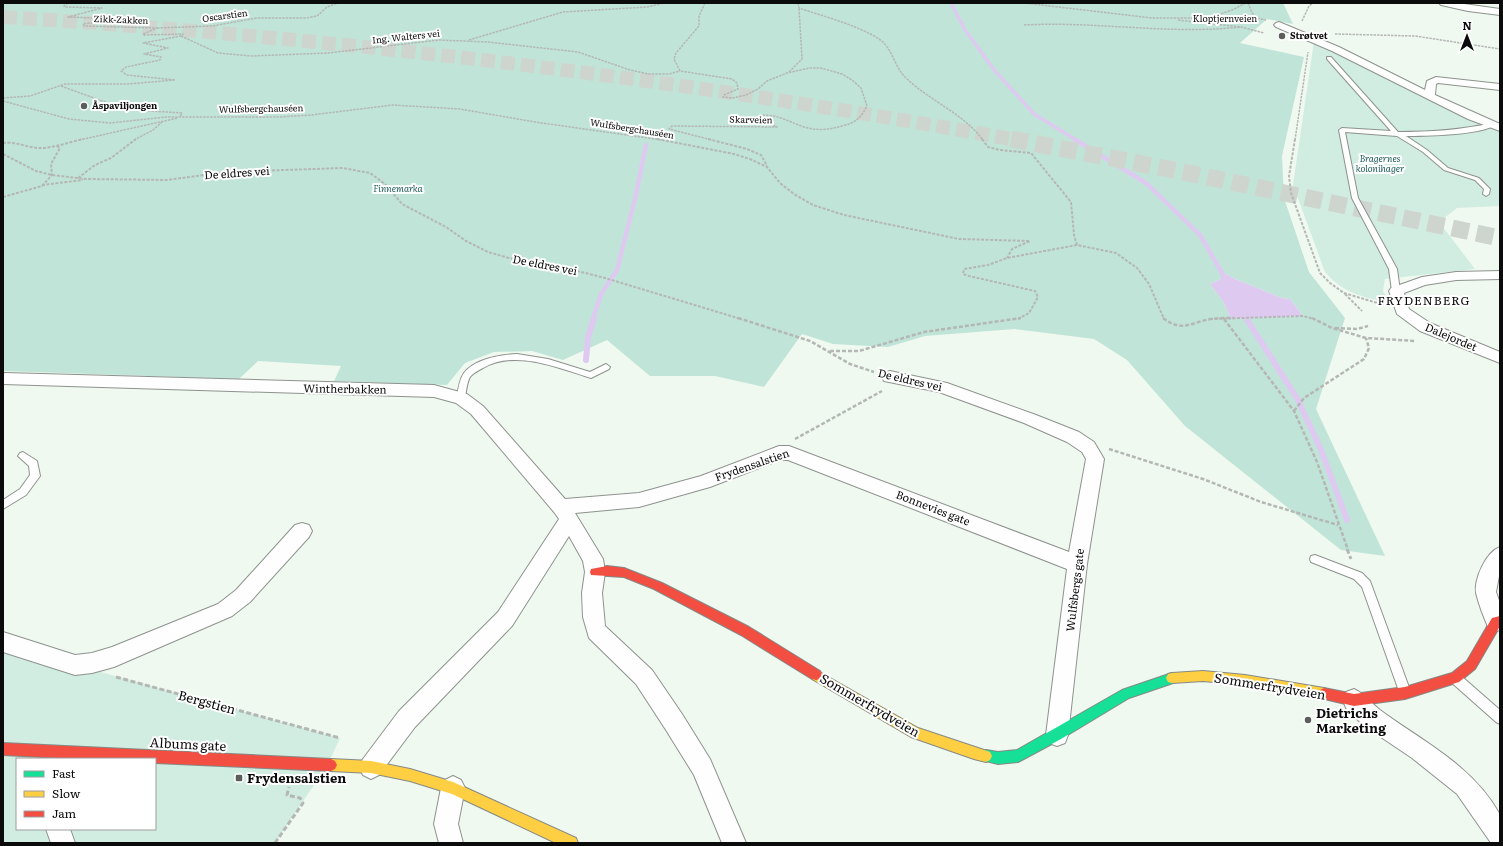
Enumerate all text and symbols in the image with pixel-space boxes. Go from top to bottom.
street label: Oscarstien [201,5,248,25]
street label: Zikk-Zakken [93,11,149,27]
street label: Kloptjernveien [1193,11,1257,25]
north arrow [1447,16,1487,56]
text: N [1462,17,1472,33]
street label: Ing. Walters vei [371,25,440,47]
place label: Strøtvet [1290,28,1328,42]
marker: Strøtvet [1277,31,1287,41]
place label: Åspaviljongen [92,98,158,112]
street label: Wulfsbergchauséen [219,100,303,116]
marker: Åspaviljongen [79,101,89,111]
street label: Skarveien [729,112,773,126]
street label: Wulfsbergchauséen [589,114,675,142]
park label: Bragernes kolonihager [1356,151,1404,175]
street label: De eldres vei [204,162,271,182]
park label: Finnemarka [373,181,424,195]
street label: De eldres vei [511,250,579,278]
district label: FRYDENBERG [1377,291,1471,309]
street label: Dalejordet [1423,318,1480,354]
street label: De eldres vei [876,364,944,394]
street label: Wintherbakken [303,379,387,397]
street label: Frydensalstien [712,444,791,484]
street label: Bonnevies gate [894,486,973,529]
street label: Wulfsbergs gate [1061,547,1087,632]
street label: Sommerfrydveien [1213,667,1328,704]
street label: Sommerfrydveien [817,668,924,741]
street label: Bergstien [176,685,238,718]
place label: Dietrichs Marketing [1316,703,1386,737]
marker: Dietrichs Marketing [1303,715,1313,725]
street label: Albums gate [149,732,227,755]
legend [16,758,156,830]
text: Fast [52,764,76,782]
place label: Frydensalstien [247,768,346,787]
marker: Frydensalstien [234,773,244,783]
text: Slow [52,784,81,802]
text: Jam [52,804,77,822]

